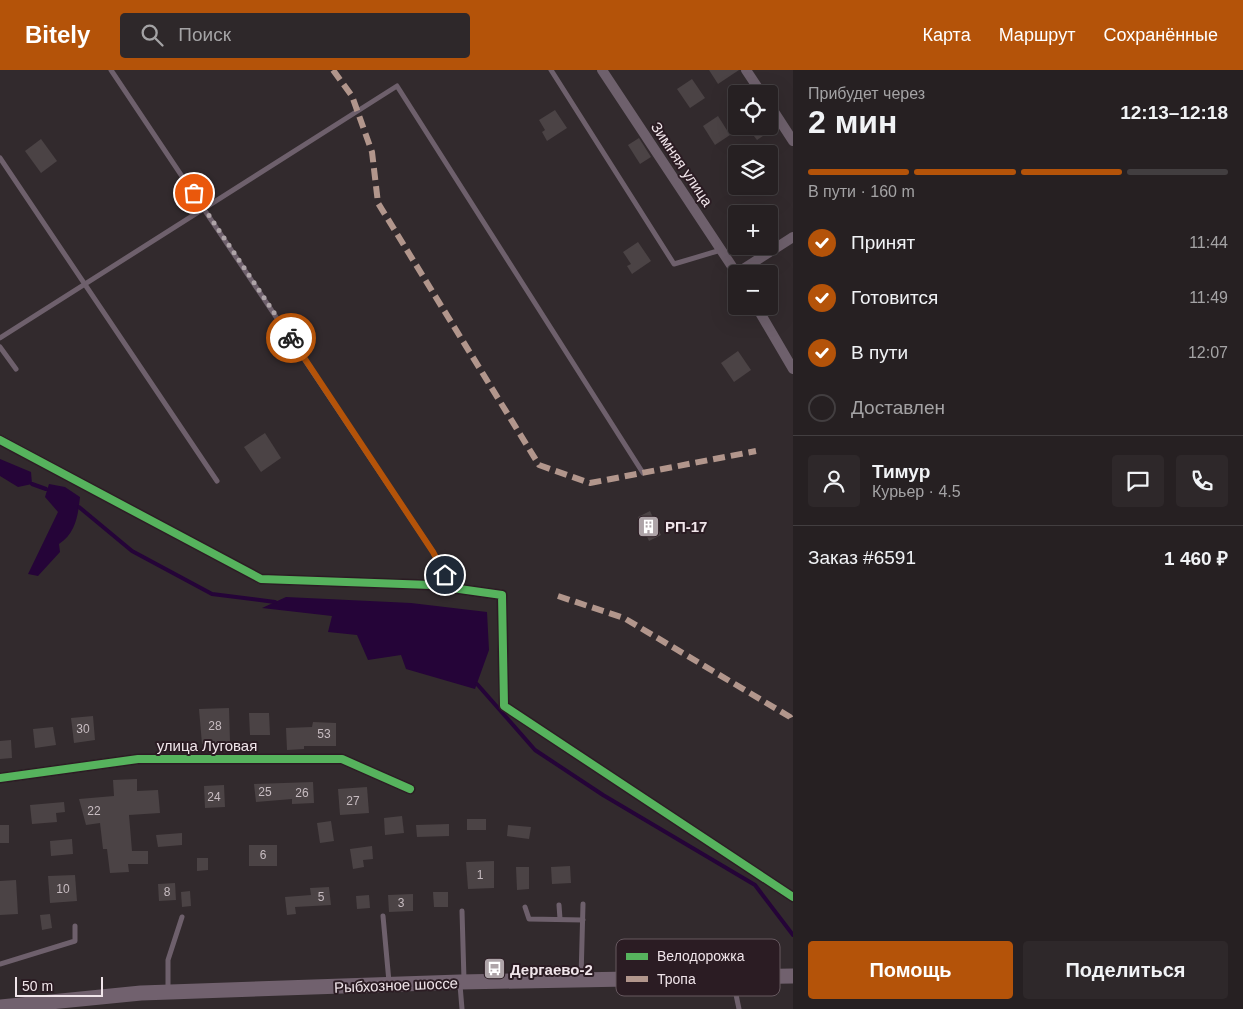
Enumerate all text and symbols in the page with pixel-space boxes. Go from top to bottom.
search box [120,13,470,58]
text: Bitely [25,21,90,48]
icon: search [138,21,166,49]
text: Поиск [178,24,231,45]
text: Карта [923,25,971,45]
text: Маршрут [999,25,1075,45]
text: Сохранённые [1103,25,1218,45]
map controls [728,85,778,315]
button: locate [728,85,778,135]
text: Прибудет через [808,85,925,102]
text: 12:13–12:18 [1120,102,1228,123]
text: 2 мин [808,104,897,140]
street label: Зимняя улица [648,119,717,210]
button: layers [728,145,778,195]
pin [173,172,215,214]
icon: bag [180,179,208,207]
text: В пути · 160 m [808,183,915,200]
button: + [728,205,778,255]
icon: check [808,229,836,257]
text: Принят [851,232,915,253]
text: 11:44 [1189,234,1228,251]
button: − [728,265,778,315]
icon: check [808,284,836,312]
text: Готовится [851,287,938,308]
text: 11:49 [1189,289,1228,306]
courier [266,313,316,363]
icon: bike [277,324,305,352]
icon: check [808,339,836,367]
text: В пути [851,342,908,363]
text: 12:07 [1188,344,1228,361]
text: Доставлен [851,397,945,418]
button: person [808,455,860,507]
button: chat [1112,455,1164,507]
button: phone [1176,455,1228,507]
text: Тимур [872,461,930,482]
text: Курьер · 4.5 [872,483,961,500]
building icon: РП-17 [637,514,661,538]
place label: РП-17 [665,518,707,535]
text: Заказ #6591 [808,547,916,568]
text: 1 460 ₽ [1164,548,1228,569]
pin [424,554,466,596]
icon: home [431,561,459,589]
house number: 28 [208,719,222,733]
house number: 30 [76,722,90,736]
house number: 53 [317,727,331,741]
street label: улица Луговая [157,737,257,754]
house number: 25 [258,785,272,799]
house number: 26 [295,786,309,800]
house number: 24 [207,790,221,804]
house number: 27 [346,794,360,808]
house number: 22 [87,804,101,818]
house number: 6 [260,848,267,862]
house number: 1 [477,868,484,882]
house number: 10 [56,882,70,896]
house number: 8 [164,885,171,899]
house number: 5 [318,890,325,904]
house number: 3 [398,896,405,910]
legend [616,939,780,996]
button: Помощь [808,941,1013,999]
button: Поделиться [1023,941,1228,999]
text: Велодорожка [657,948,745,964]
bus stop icon: Дергаево-2 [482,957,506,981]
place label: Дергаево-2 [510,961,593,978]
text: Тропа [657,971,696,987]
scale bar [15,974,102,997]
street label: Рыбхозное шоссе [334,974,458,996]
text: 50 m [22,978,53,994]

